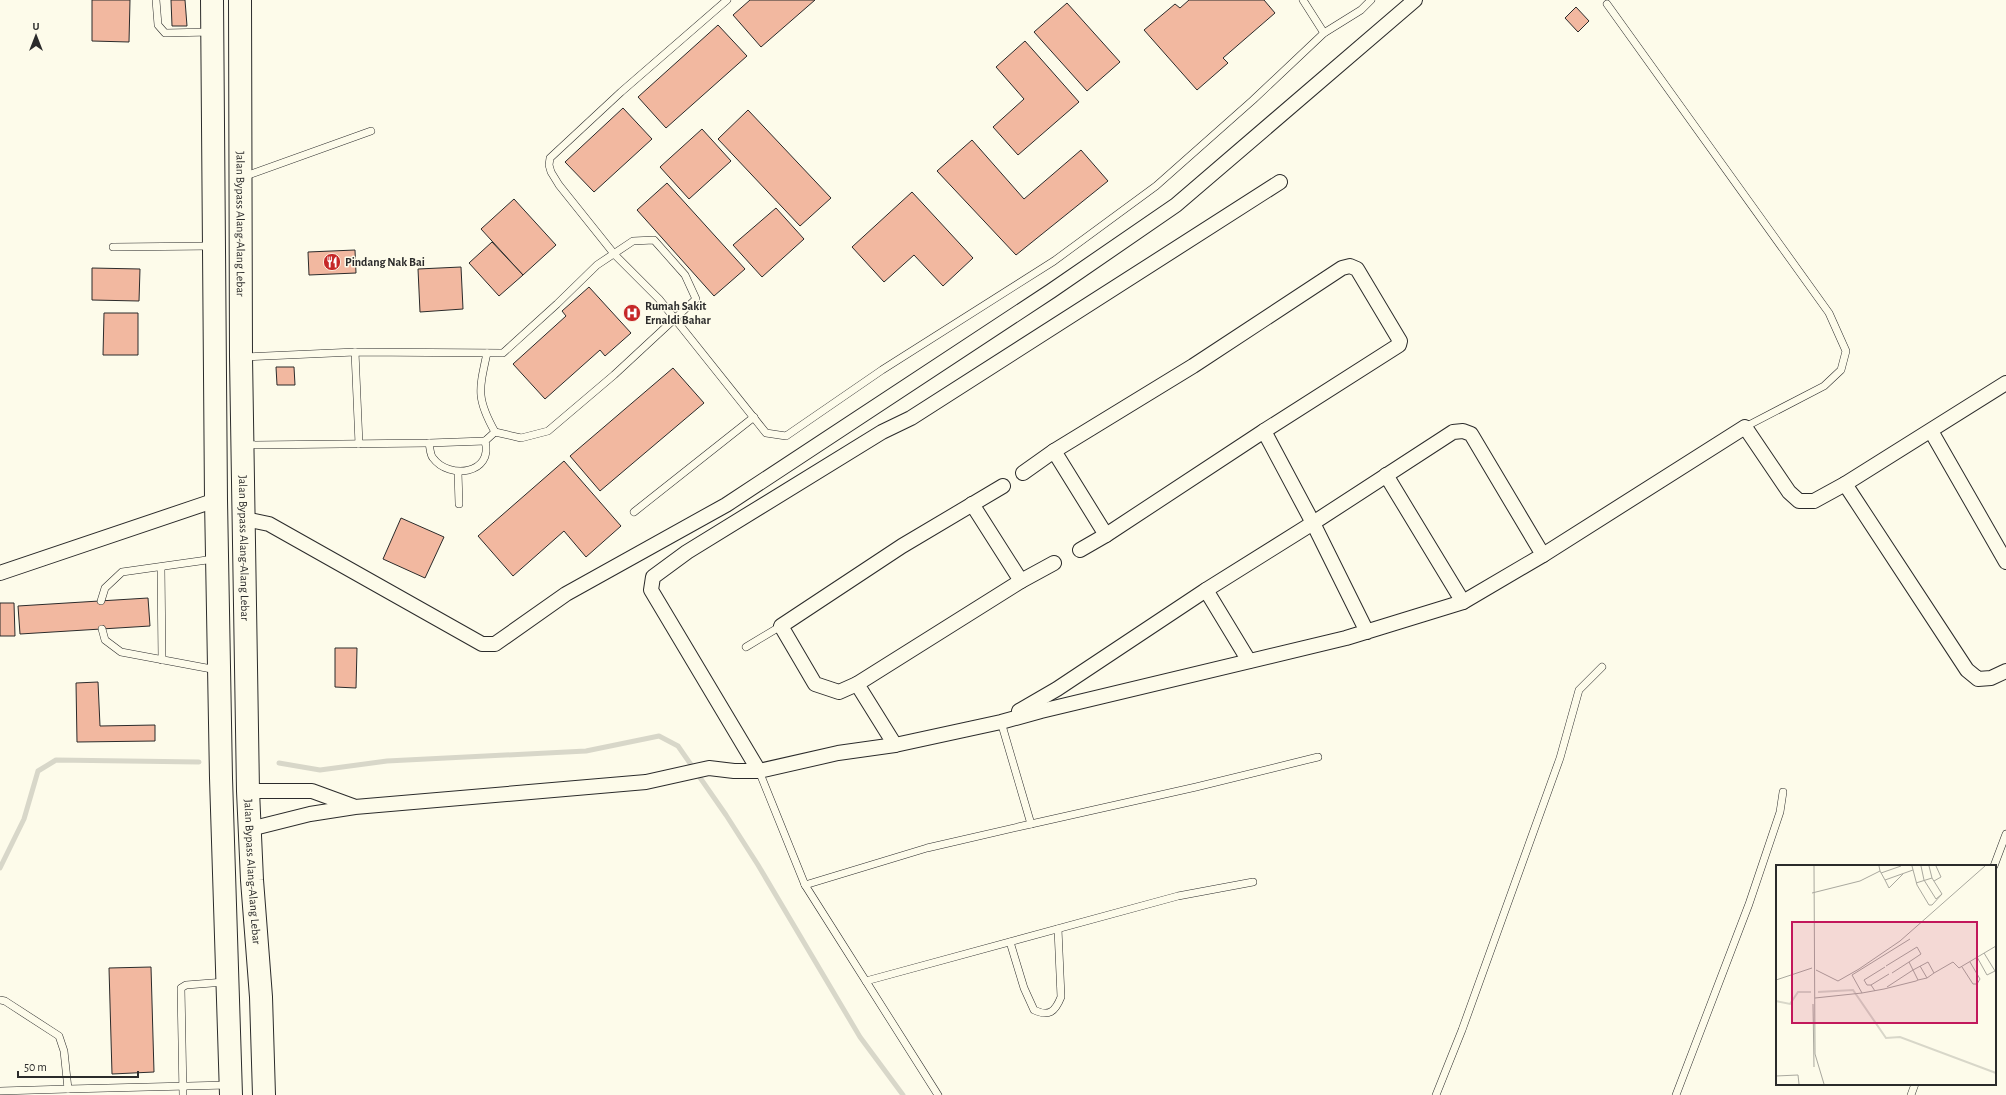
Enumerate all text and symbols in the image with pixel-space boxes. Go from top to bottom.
north arrow [16,16,56,56]
text: U [32,21,40,32]
street label: Jalan Bypass Alang-Alang Lebar [234,151,247,297]
restaurant icon: Pindang Nak Bai [322,252,342,272]
place label: Pindang Nak Bai [345,256,425,268]
place label: Rumah Sakit Ernaldi Bahar [645,300,712,326]
hospital icon: Rumah Sakit Ernaldi Bahar [622,303,642,323]
street label: Jalan Bypass Alang-Alang Lebar [236,475,251,621]
street label: Jalan Bypass Alang-Alang Lebar [242,799,263,945]
inset map [1776,865,1996,1085]
scale bar [18,1053,138,1079]
text: 50 m [24,1061,47,1073]

